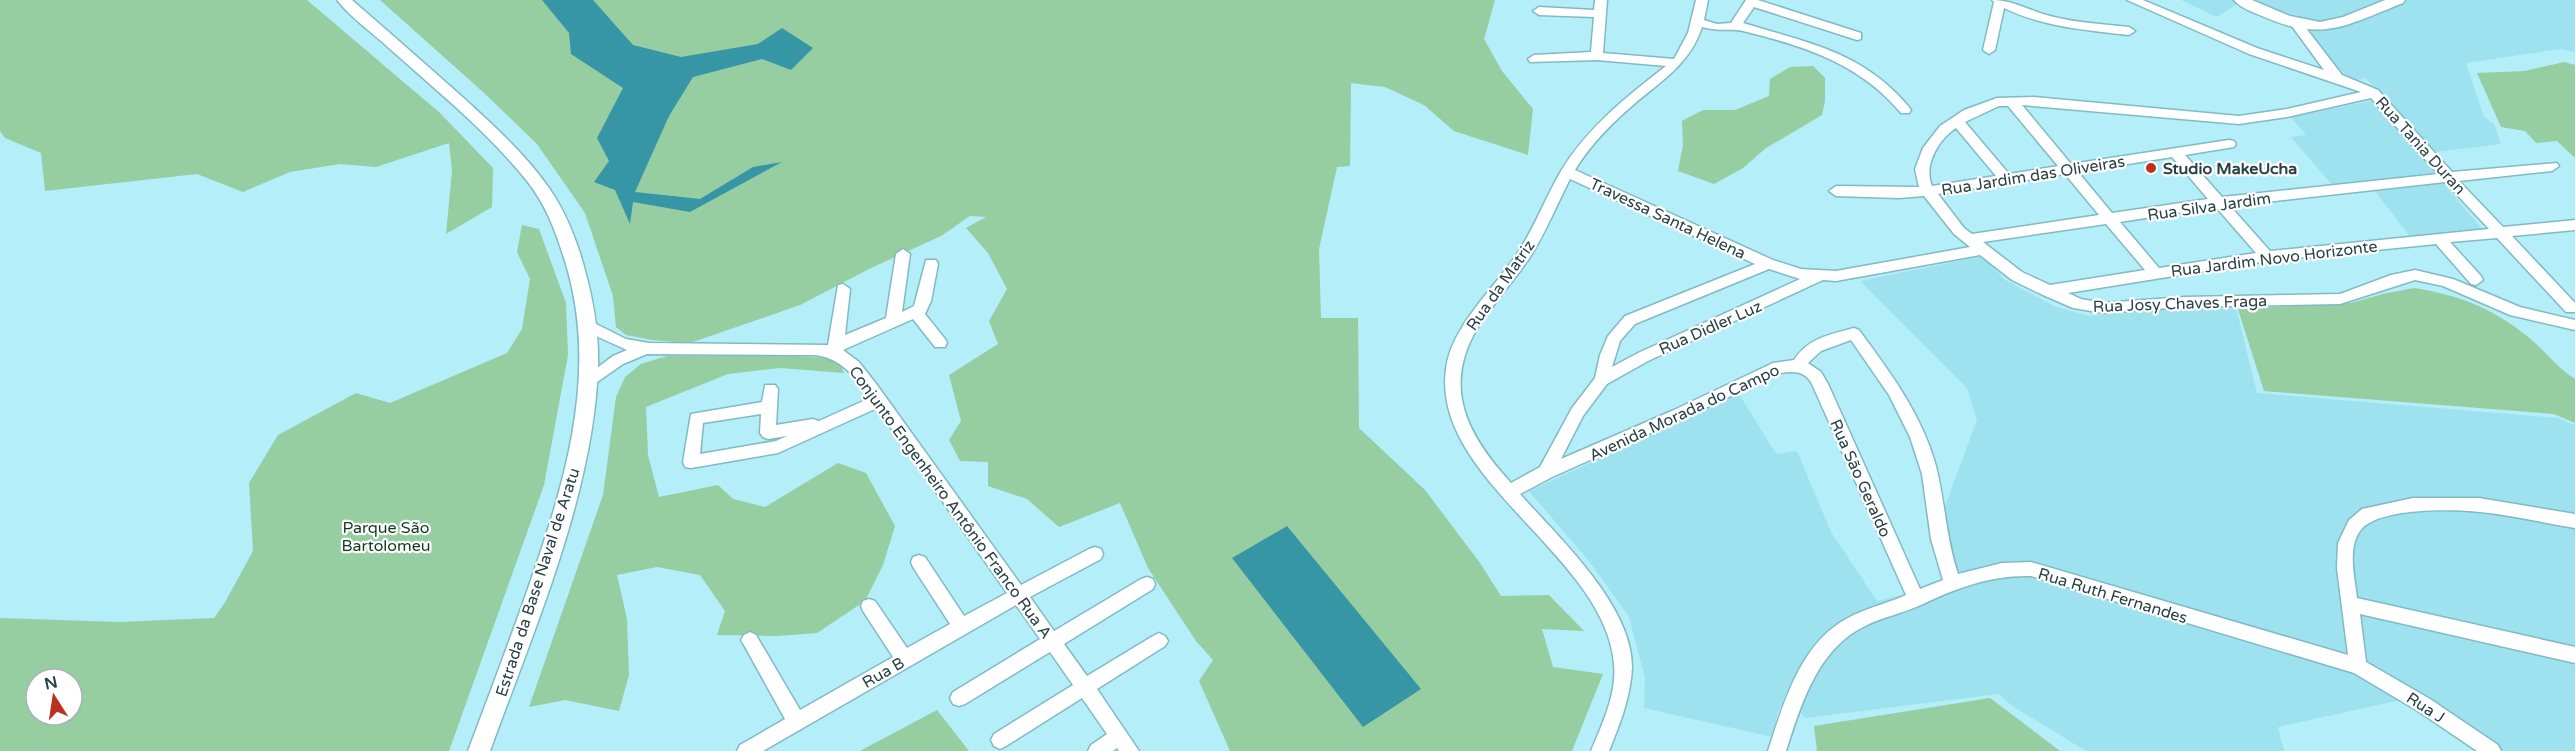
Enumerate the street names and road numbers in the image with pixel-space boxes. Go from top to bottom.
street label: Rua Tania Duran [2371,92,2470,199]
street label: Rua Jardim das Oliveiras [1940,152,2126,200]
street label: Travessa Santa Helena [1586,174,1749,264]
street label: Rua Silva Jardim [2146,188,2272,226]
street label: Rua da Matriz [1462,236,1539,335]
street label: Rua Jardim Novo Horizonte [2170,236,2379,282]
street label: Rua Josy Chaves Fraga [2093,291,2267,317]
street label: Rua Didler Luz [1656,296,1765,360]
street label: Avenida Morada do Campo [1586,360,1783,466]
street label: Conjunto Engenheiro Antônio Franco Rua A [844,362,1056,643]
street label: Rua São Geraldo [1825,416,1895,541]
street label: Estrada da Base Naval de Aratu [491,465,584,699]
street label: Rua Ruth Fernandes [2036,564,2190,628]
street label: Rua B [859,653,908,693]
street label: Rua J [2403,688,2448,728]

